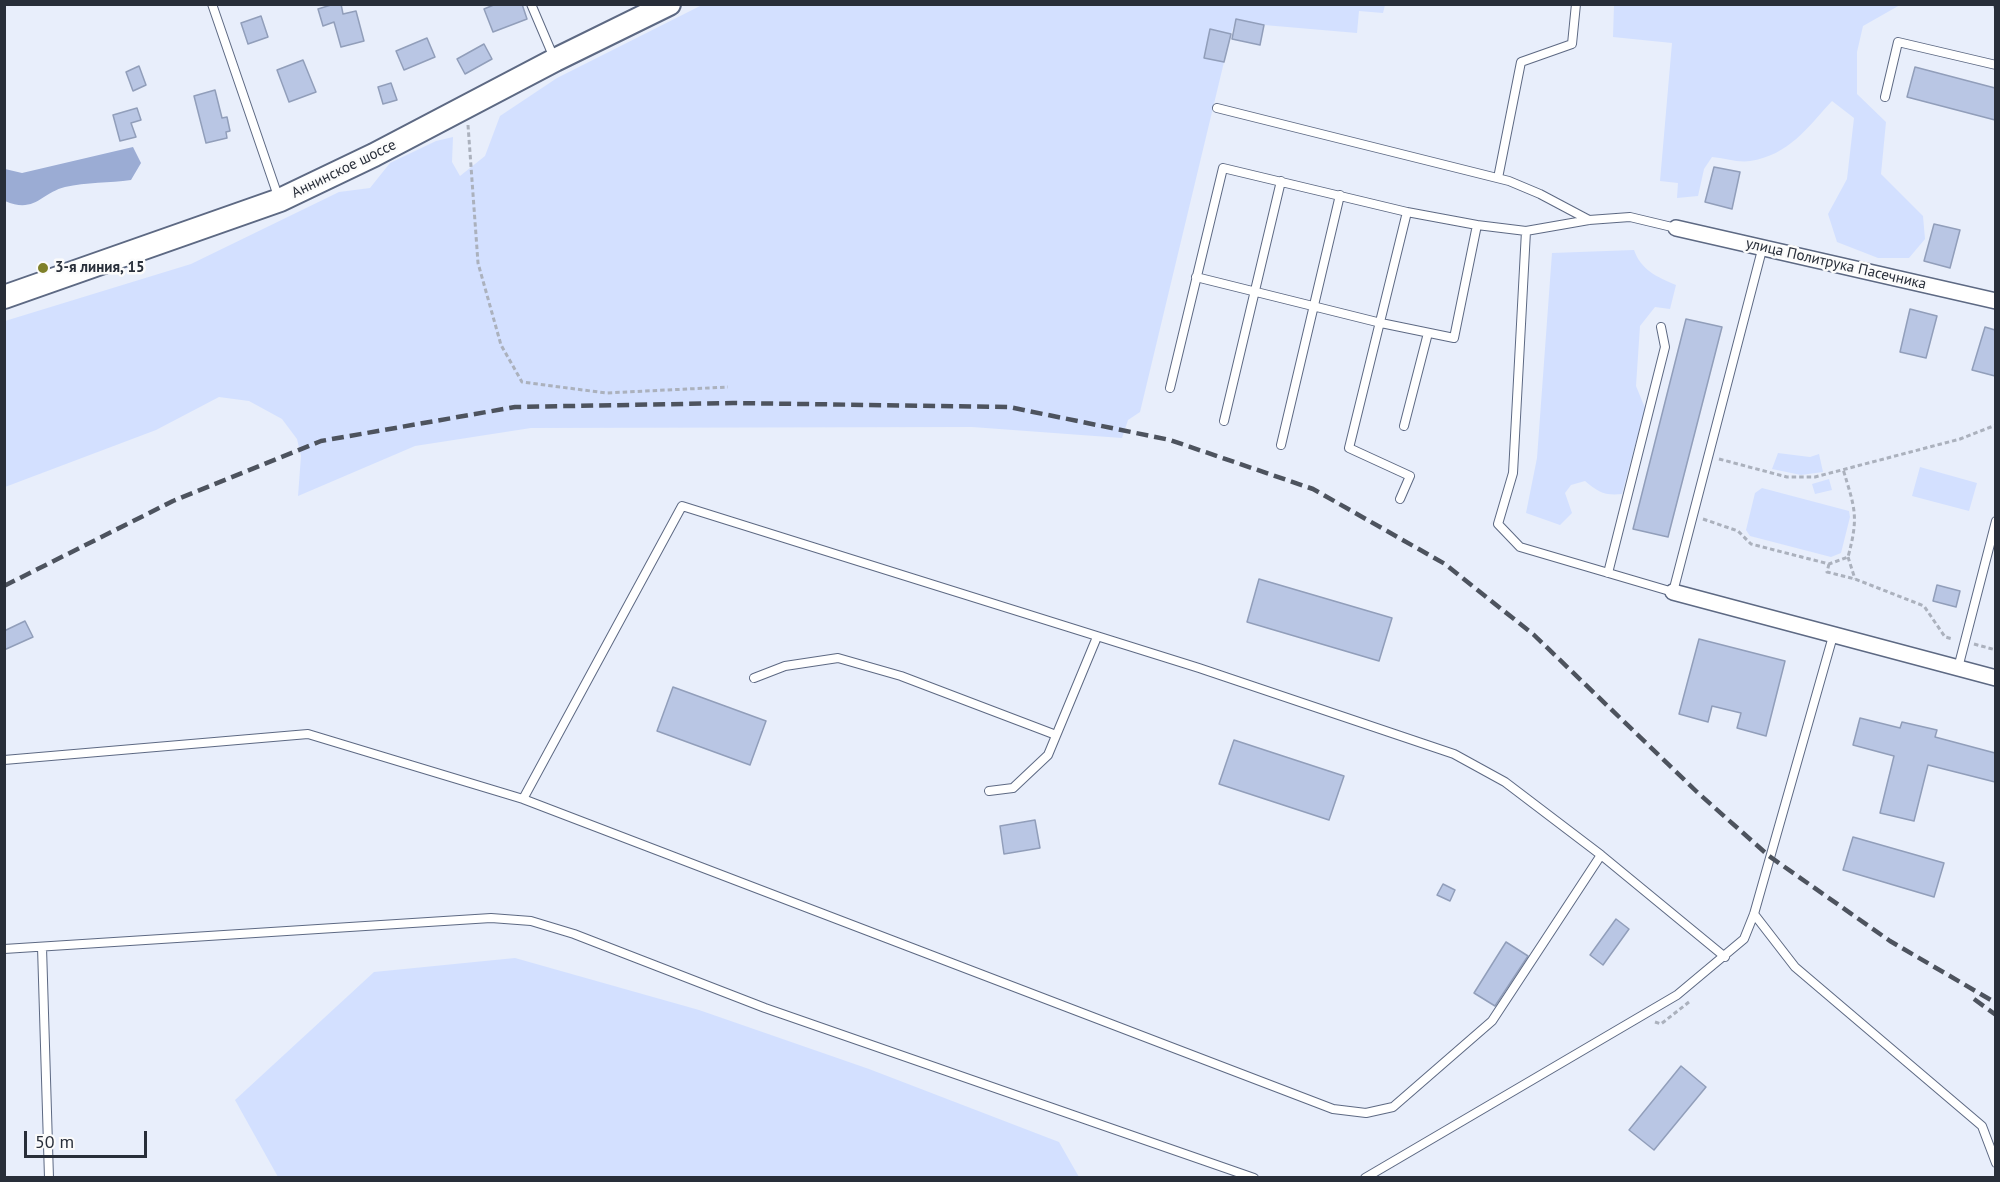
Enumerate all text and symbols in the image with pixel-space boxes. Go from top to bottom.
street label: Аннинское шоссе [289,136,399,202]
street label: улица Политрука Пасечника [1744,234,1928,294]
place label: 3-я линия, 15 [55,259,145,277]
marker: 3-я линия, 15 [36,261,50,275]
scale bar [27,1119,150,1157]
text: 50 m [35,1130,74,1153]

